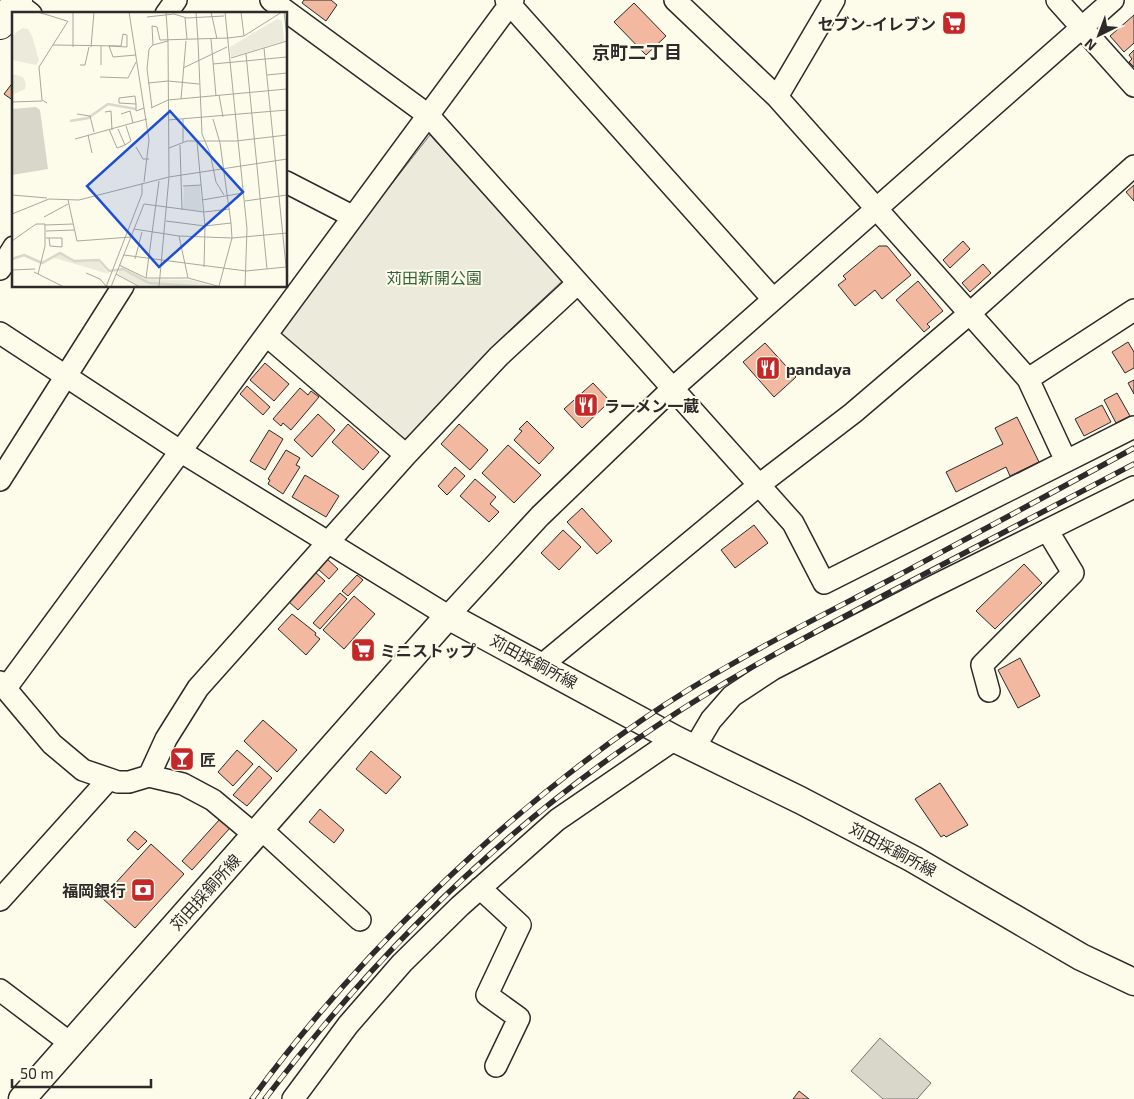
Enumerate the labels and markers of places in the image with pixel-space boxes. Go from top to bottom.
supermarket icon: セブン-イレブン [941,10,967,36]
place label: セブン-イレブン [817,14,936,33]
restaurant icon: pandaya [755,355,781,381]
place label: pandaya [786,359,851,379]
restaurant icon: ラーメン一蔵 [573,392,599,418]
place label: ラーメン一蔵 [604,396,699,415]
supermarket icon: ミニストップ [350,637,376,663]
place label: ミニストップ [380,641,476,660]
bar icon: 匠 [169,746,195,772]
place label: 匠 [200,750,216,769]
bank icon: 福岡銀行 [130,877,156,903]
place label: 福岡銀行 [62,881,126,900]

